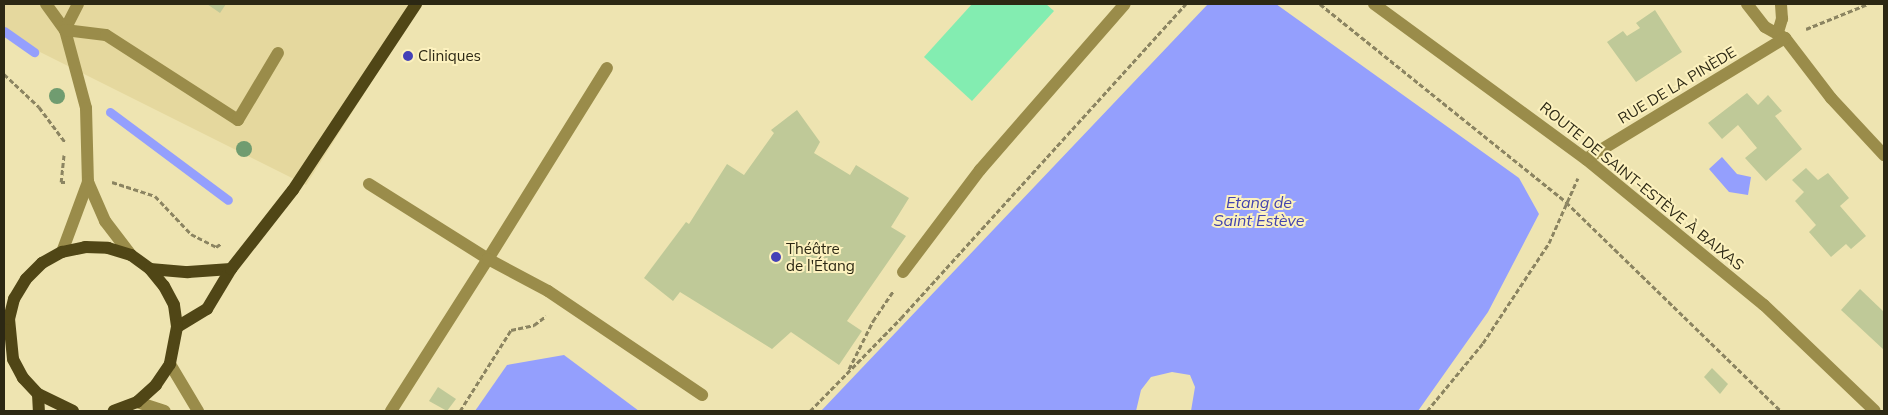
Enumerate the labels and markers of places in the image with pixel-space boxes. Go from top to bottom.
place label: Cliniques [418,47,481,65]
marker: Cliniques [402,50,414,62]
place label: Théâtre de l'Étang [786,239,855,274]
marker: Théâtre de l'Étang [770,251,782,263]

